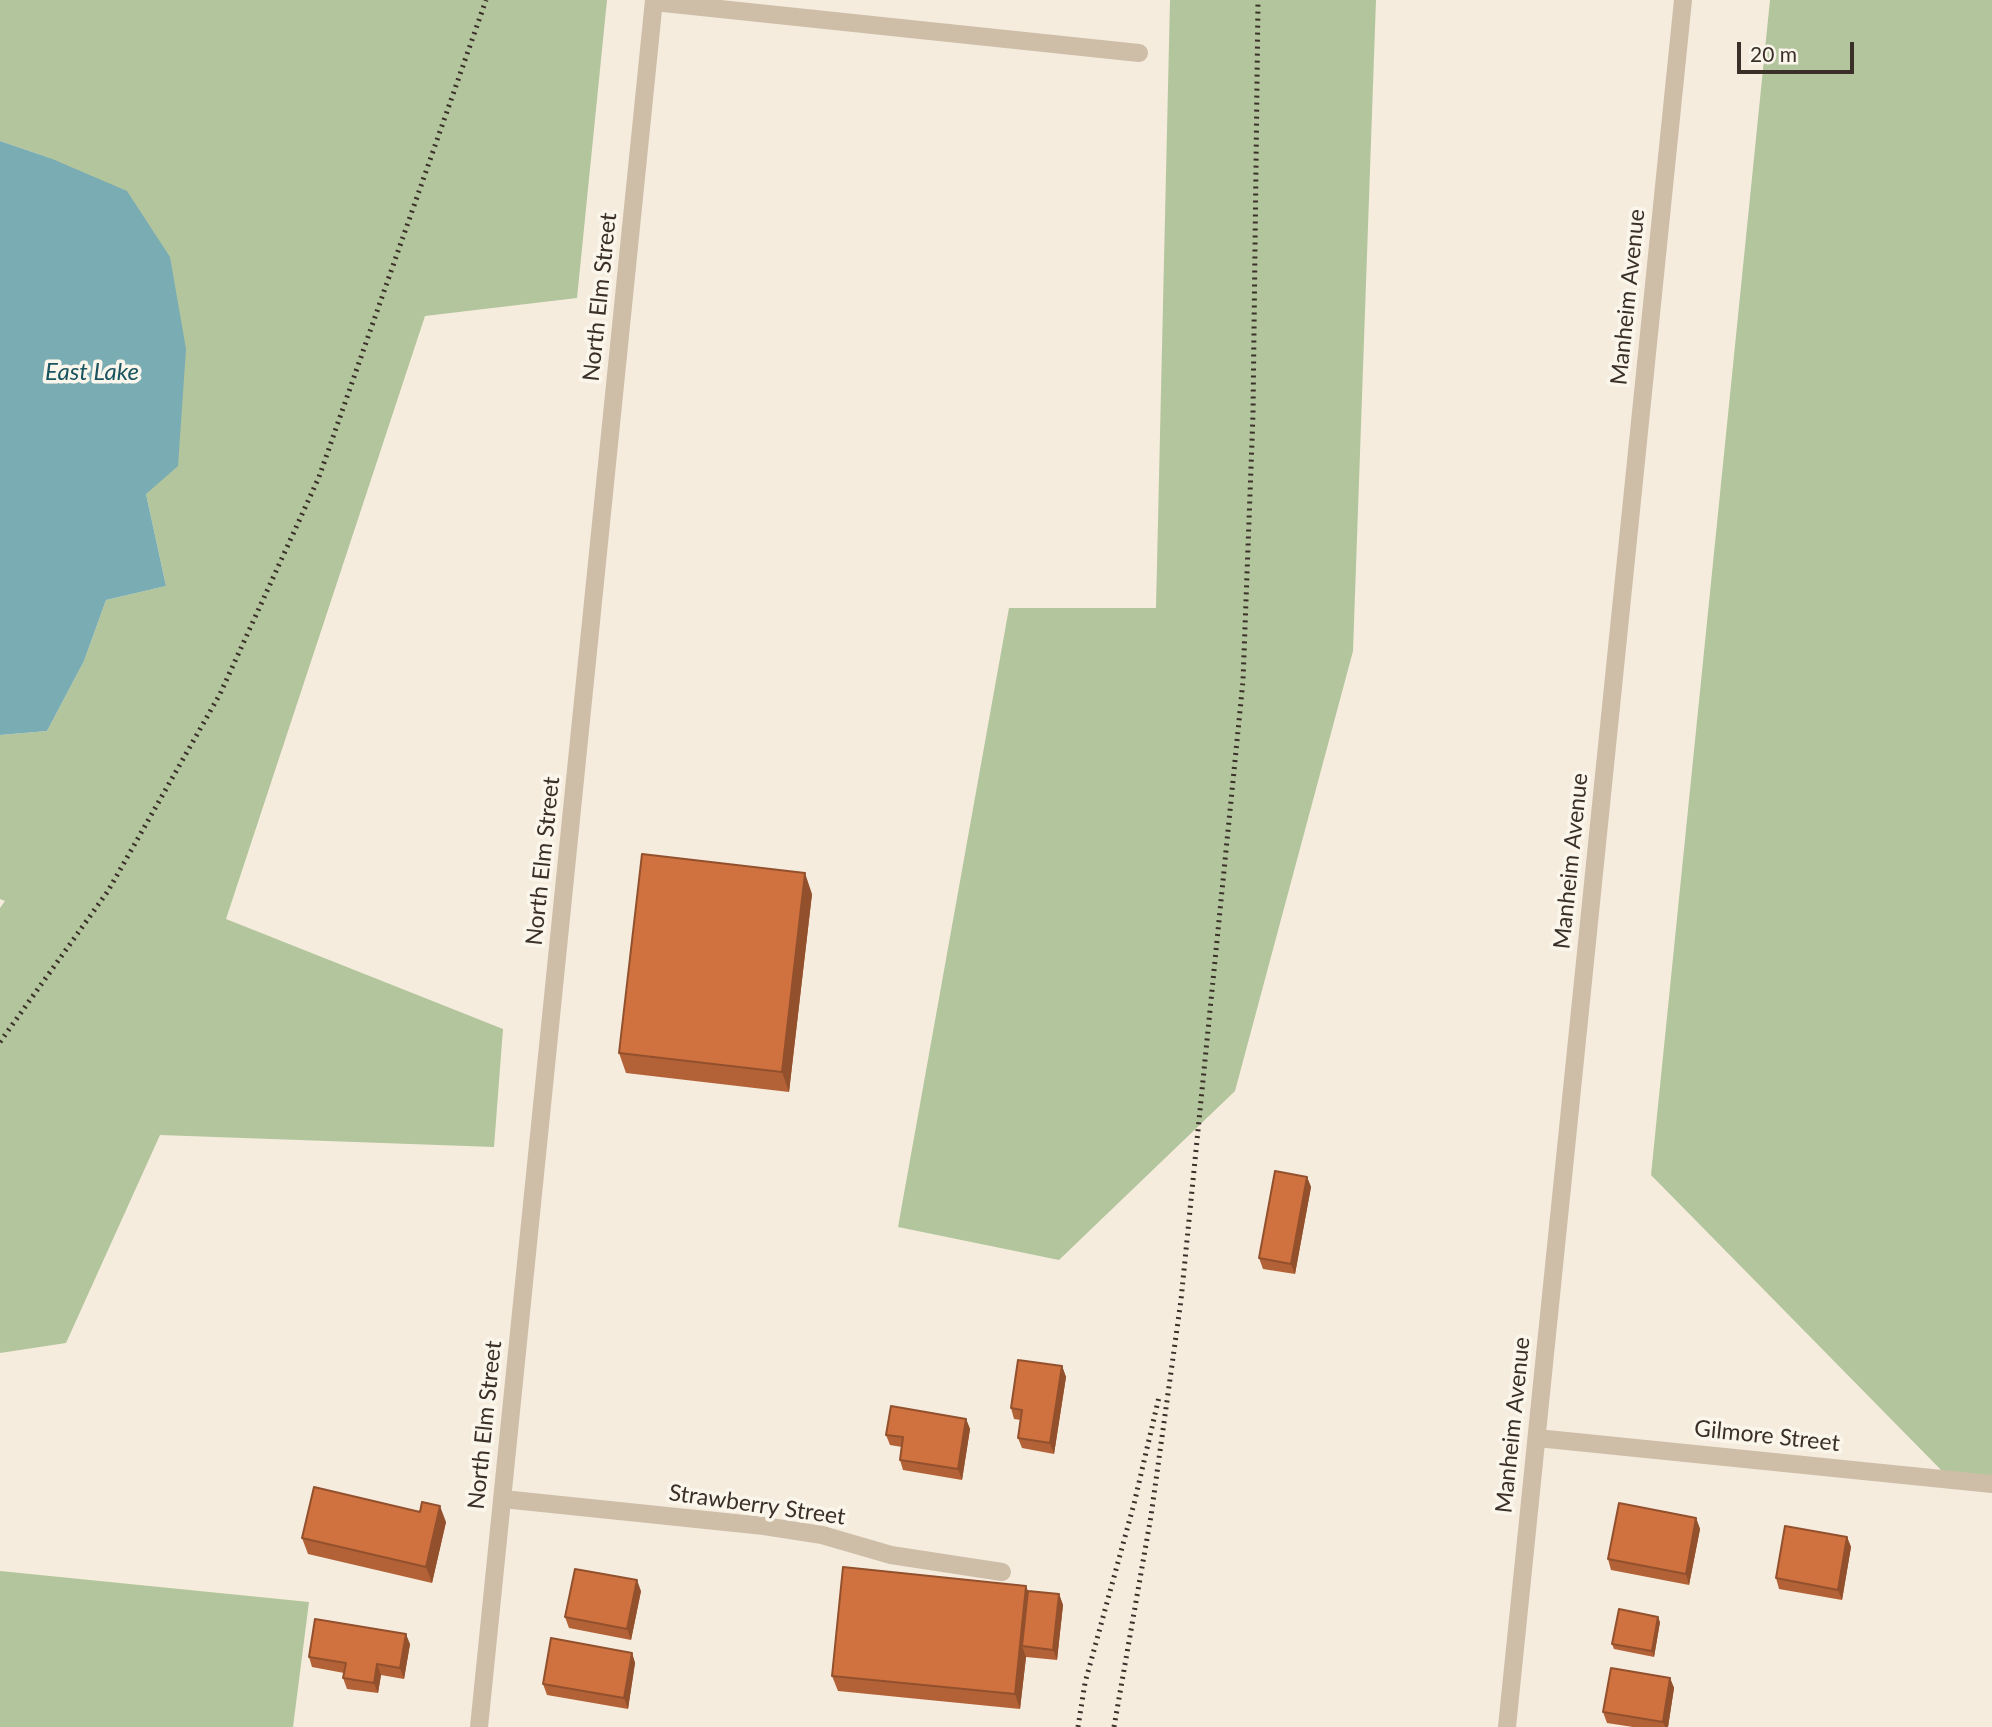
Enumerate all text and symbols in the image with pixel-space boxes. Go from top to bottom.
scale bar [1740,28,1857,72]
text: 20 m [1750,41,1797,66]
street label: Manheim Avenue [1605,208,1651,386]
street label: North Elm Street [577,211,623,383]
water label: East Lake [45,358,139,386]
street label: Manheim Avenue [1548,772,1594,950]
street label: North Elm Street [520,775,566,947]
street label: Manheim Avenue [1490,1336,1536,1514]
street label: North Elm Street [462,1339,508,1511]
street label: Gilmore Street [1693,1415,1841,1457]
street label: Strawberry Street [667,1479,847,1531]

